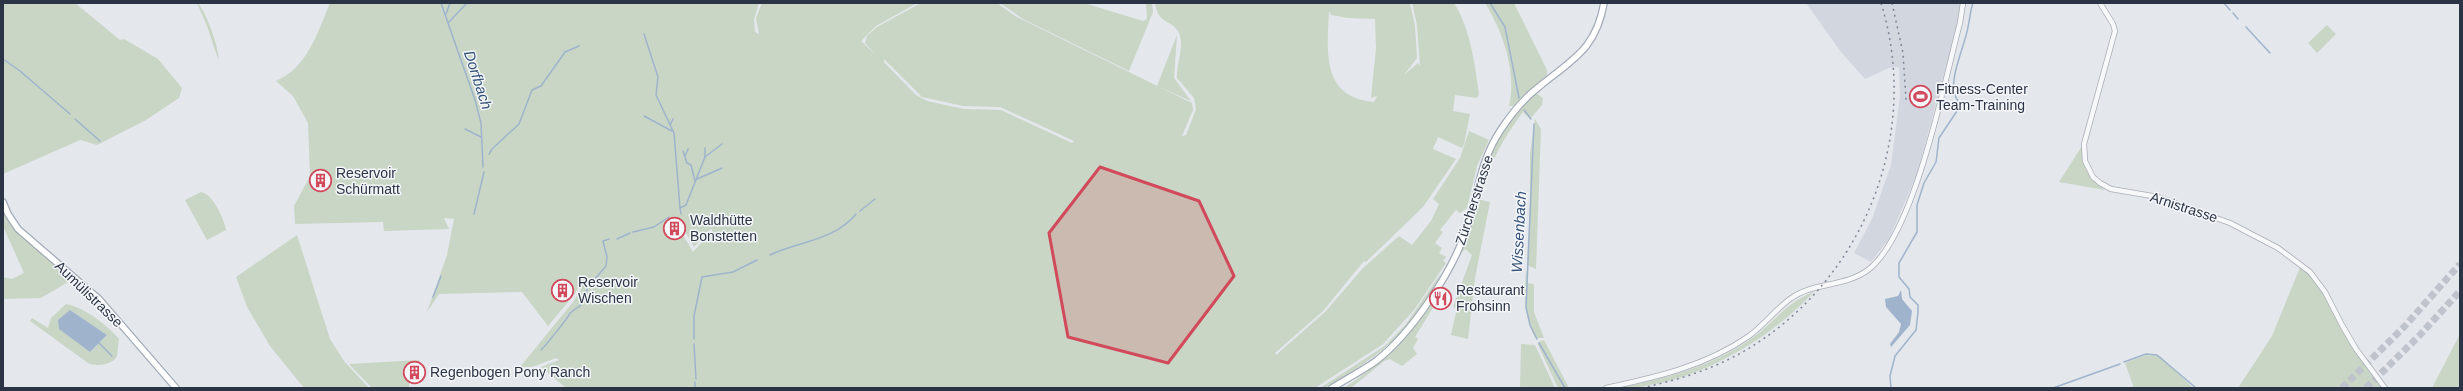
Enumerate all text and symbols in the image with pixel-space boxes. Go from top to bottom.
water label: Dorfbach [461,48,496,111]
place label: Fitness-Center Team-Training [1936,81,2028,113]
sports icon: Fitness-Center Team-Training [1908,84,1934,110]
street label: Zürcherstrasse [1452,153,1496,247]
place label: Reservoir Schürmatt [336,165,400,197]
building icon: Reservoir Schürmatt [307,168,333,194]
street label: Arnistrasse [2148,189,2220,225]
water label: Wissenbach [1508,191,1529,273]
place label: Waldhütte Bonstetten [690,212,757,244]
building icon: Waldhütte Bonstetten [661,215,687,241]
street label: Aumülistrasse [52,258,126,330]
place label: Reservoir Wischen [578,274,638,306]
building icon: Reservoir Wischen [549,277,575,303]
place label: Restaurant Frohsinn [1456,282,1525,314]
restaurant icon: Restaurant Frohsinn [1427,285,1453,311]
building icon: Regenbogen Pony Ranch [402,359,428,385]
place label: Regenbogen Pony Ranch [430,364,590,380]

